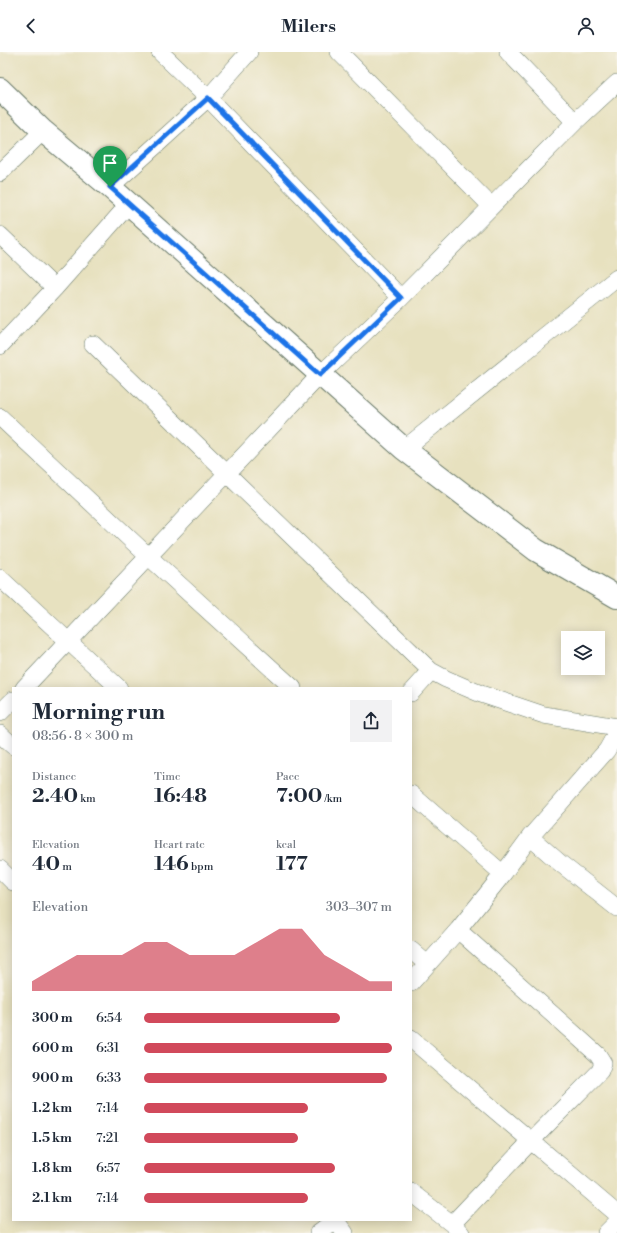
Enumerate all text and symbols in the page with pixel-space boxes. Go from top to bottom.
icon: back [20,15,42,37]
text: Milers [281,15,336,38]
icon: person [575,15,597,37]
pin [93,146,127,187]
icon: arrive [99,152,121,174]
map controls [561,631,605,675]
button: layers [561,631,605,675]
text: Morning run [32,699,165,726]
button: share [350,700,392,742]
text: 08:56 · 8 × 300 m [32,728,133,744]
text: Distance [32,770,76,784]
text: Time [154,770,181,784]
text: Pace [276,770,300,784]
text: 2.40 [32,784,78,809]
text: 16:48 [154,784,207,809]
text: 7:00 [276,784,322,809]
text: km [78,792,96,806]
text: /km [322,792,342,806]
text: Elevation [32,838,80,852]
text: Heart rate [154,838,205,852]
text: kcal [276,838,296,852]
text: 40 [32,852,60,877]
text: 146 [154,852,189,877]
text: 177 [276,852,308,877]
text: m [60,860,72,874]
text: bpm [189,860,213,874]
text: Elevation [32,899,88,915]
text: 303–307 m [326,899,392,915]
text: 300 m [32,1010,73,1026]
text: 6:54 [96,1010,122,1026]
text: 600 m [32,1040,73,1056]
text: 6:31 [96,1040,119,1056]
text: 900 m [32,1070,73,1086]
text: 6:33 [96,1070,121,1086]
text: 1.2 km [32,1100,72,1116]
text: 7:14 [96,1100,118,1116]
text: 1.5 km [32,1130,72,1146]
text: 7:21 [96,1130,119,1146]
text: 1.8 km [32,1160,72,1176]
text: 6:57 [96,1160,120,1176]
text: 2.1 km [32,1190,72,1206]
text: 7:14 [96,1190,118,1206]

